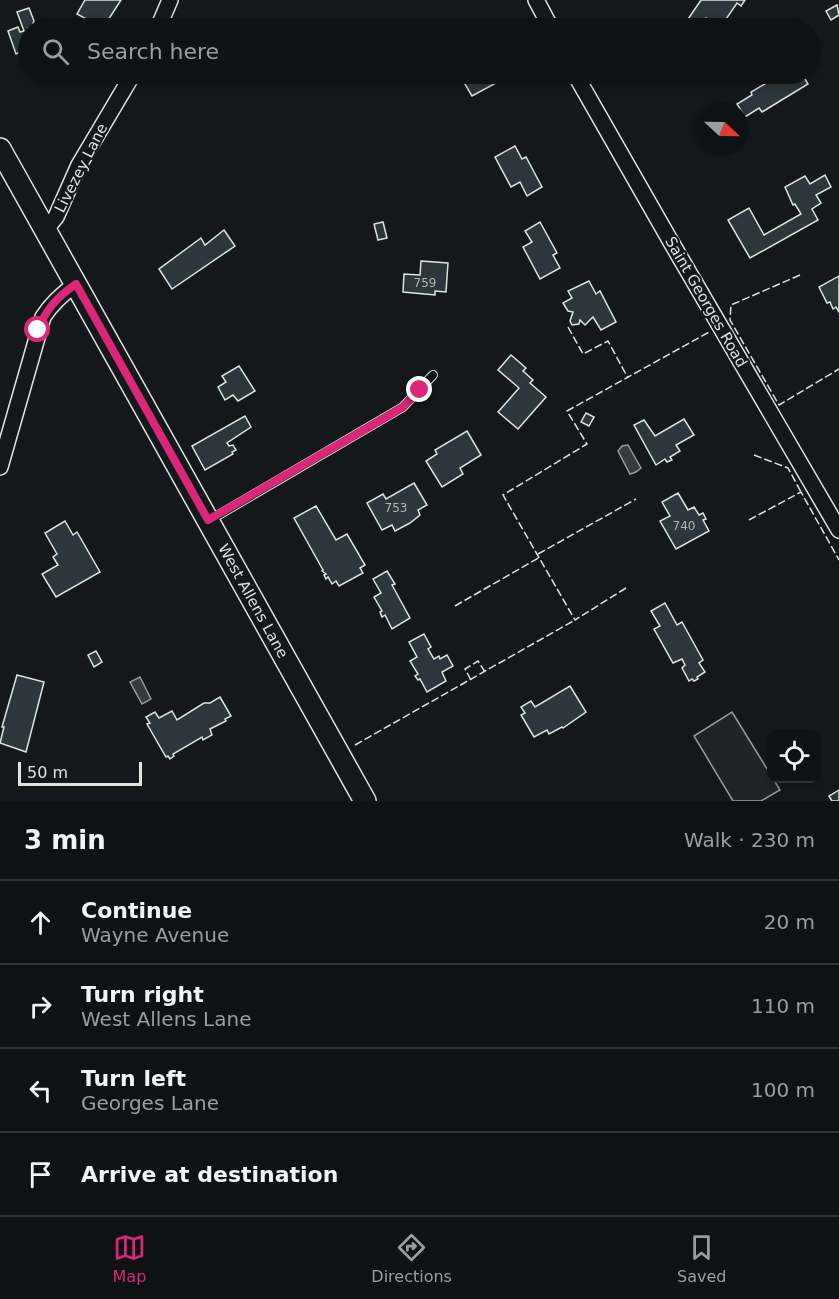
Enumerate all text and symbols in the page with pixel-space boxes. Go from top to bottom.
search box [18,18,821,84]
icon: search [39,35,72,68]
text: Search here [87,39,219,64]
north arrow [695,102,749,156]
street label: Livezey Lane [51,120,111,216]
street label: Saint Georges Road [661,233,751,371]
house number: 759 [414,276,436,290]
route start [24,316,50,342]
route end [406,376,432,402]
house number: 753 [385,501,407,515]
house number: 740 [673,519,695,533]
street label: West Allens Lane [214,541,292,661]
map controls [767,729,821,783]
button: locate [767,729,821,783]
scale bar [18,759,142,786]
text: 50 m [27,763,68,782]
text: 3 min [24,825,106,855]
text: Walk · 230 m [684,828,815,852]
text: Continue [81,898,192,923]
icon: ahead [24,906,57,939]
text: 20 m [764,910,815,934]
text: Wayne Avenue [81,923,229,947]
text: Turn right [81,982,204,1007]
icon: right [24,990,57,1023]
text: 110 m [751,994,815,1018]
text: West Allens Lane [81,1007,251,1031]
text: Turn left [81,1066,186,1091]
icon: left [24,1074,57,1107]
text: 100 m [751,1078,815,1102]
text: Georges Lane [81,1091,219,1115]
icon: arrive [24,1158,57,1191]
text: Arrive at destination [81,1162,338,1187]
tab: Map [113,1231,146,1286]
tab: Directions [371,1231,452,1286]
tab: Saved [677,1231,726,1286]

